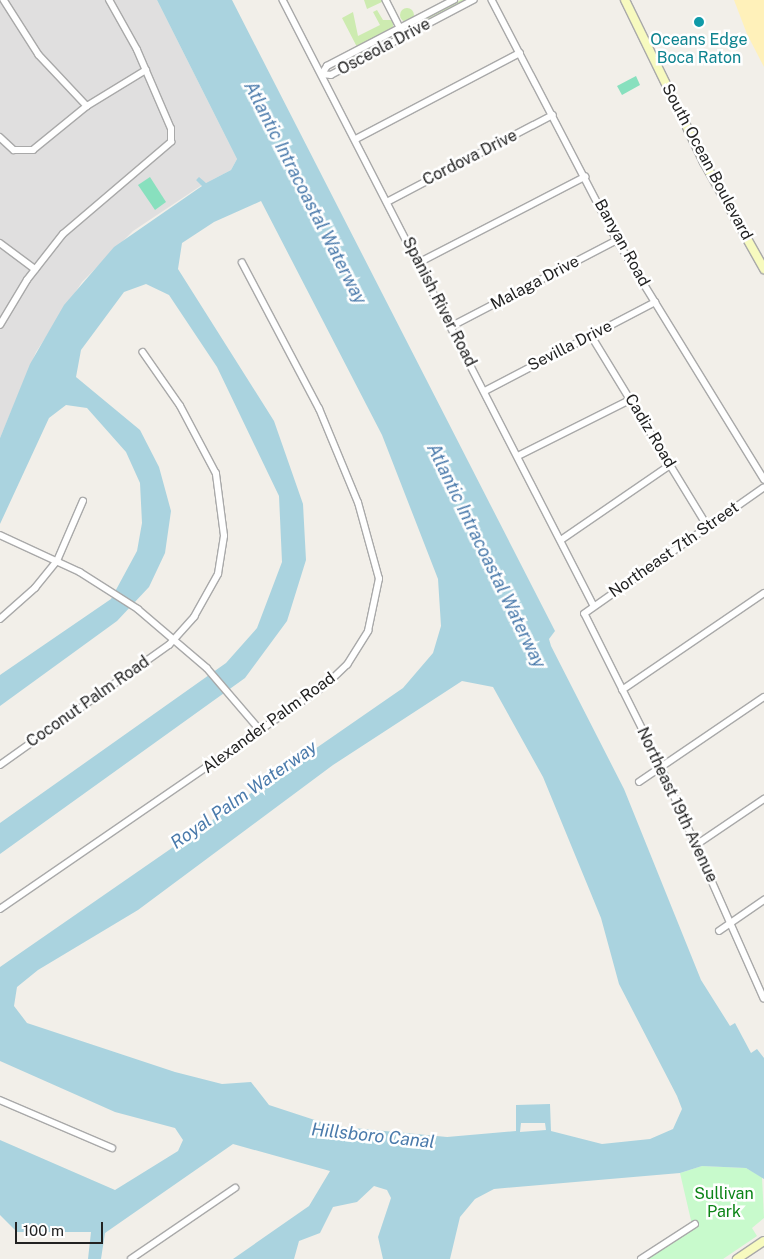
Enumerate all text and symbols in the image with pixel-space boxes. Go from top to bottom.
street label: Osceola Drive [334,15,434,79]
marker: Oceans Edge Boca Raton [693,16,705,28]
place label: Oceans Edge Boca Raton [650,30,748,68]
water label: Atlantic Intracoastal Waterway [239,78,371,308]
street label: South Ocean Boulevard [658,80,756,244]
street label: Cordova Drive [420,126,520,190]
street label: Banyan Road [590,196,654,290]
street label: Spanish River Road [398,234,480,370]
street label: Malaga Drive [488,252,582,314]
street label: Sevilla Drive [525,317,615,375]
street label: Cadiz Road [620,391,680,471]
water label: Atlantic Intracoastal Waterway [422,440,550,672]
street label: Northeast 7th Street [605,498,743,602]
street label: Coconut Palm Road [23,652,153,752]
street label: Alexander Palm Road [199,668,339,778]
street label: Northeast 19th Avenue [633,724,721,886]
water label: Royal Palm Waterway [167,736,321,854]
water label: Hillsboro Canal [310,1119,436,1153]
park label: Sullivan Park [694,1184,754,1222]
scale bar [18,1212,105,1244]
text: 100 m [23,1222,64,1239]

